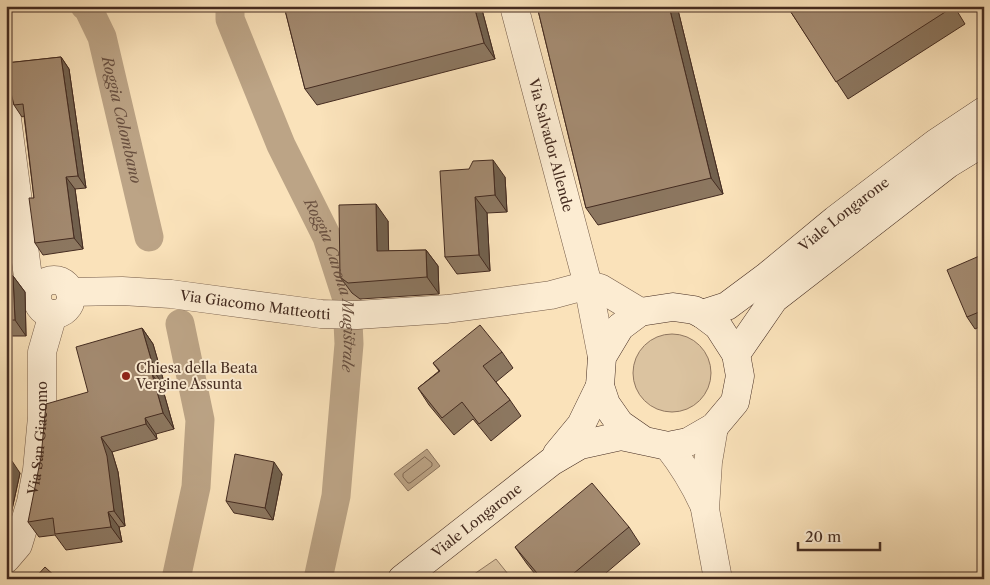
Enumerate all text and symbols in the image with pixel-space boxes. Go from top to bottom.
water label: Roggia Colombano [98,53,146,185]
street label: Via Salvador Allende [524,76,577,214]
street label: Viale Longarone [794,173,893,256]
water label: Roggia Carona Magistrale [300,194,359,374]
street label: Via Giacomo Matteotti [178,286,331,323]
place label: Chiesa della Beata Vergine Assunta [135,359,258,393]
marker: Chiesa della Beata Vergine Assunta [120,370,132,382]
street label: Via San Giacomo [23,381,51,497]
street label: Viale Longarone [427,479,526,562]
scale bar [798,520,880,552]
text: 20 m [805,527,841,546]

